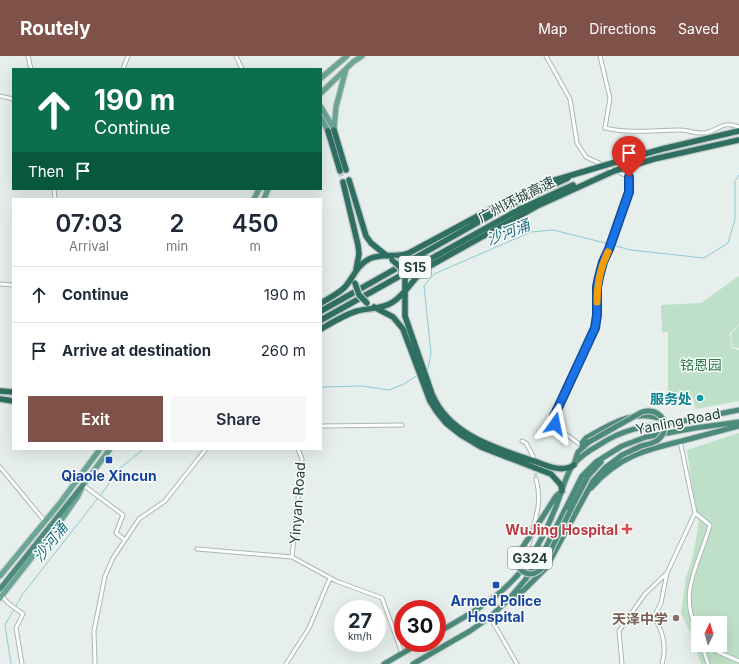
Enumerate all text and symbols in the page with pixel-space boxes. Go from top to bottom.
text: Routely [20,17,91,40]
text: Map [538,20,567,37]
text: Directions [589,20,656,37]
text: Saved [678,20,719,37]
text: 190 m [94,83,175,117]
icon: ahead [28,84,80,136]
text: Continue [94,117,171,138]
pin [612,136,646,177]
icon: arrive [618,142,640,164]
icon: arrive [72,160,94,182]
text: Then [28,162,64,181]
street label: 广州环城高速 [475,172,557,226]
text: 07:03 [55,209,123,238]
text: 2 [170,209,185,238]
text: 450 [232,209,279,238]
water label: 沙河涌 [484,214,534,249]
text: Arrival [69,238,109,254]
text: min [166,238,188,254]
text: m [249,238,261,254]
road number: S15 [399,256,431,278]
icon: ahead [28,284,50,306]
text: Continue [62,285,129,304]
text: 190 m [264,285,306,304]
icon: arrive [28,340,50,362]
text: Arrive at destination [62,341,211,360]
text: 260 m [261,341,306,360]
park label: 铭恩园 [680,356,722,373]
place label: 服务处 [650,390,692,407]
marker: 服务处 [695,393,705,403]
button: Exit [28,396,163,442]
button: Share [171,396,306,442]
position arrow [534,403,576,445]
street label: Yanling Road [634,404,722,438]
marker: Qiaole Xincun [104,455,114,465]
street label: Yinyan Road [286,461,308,545]
place label: Qiaole Xincun [61,467,157,484]
water label: 沙河涌 [29,517,73,566]
place label: WuJing Hospital [505,521,618,538]
marker: WuJing Hospital [621,523,633,535]
road number: G324 [508,547,552,569]
marker: Armed Police Hospital [491,580,501,590]
place label: Armed Police Hospital [450,592,542,625]
speed limit sign: 30 [394,600,446,652]
text: 27 [348,609,372,633]
place label: 天泽中学 [612,610,668,627]
marker: 天泽中学 [671,613,681,623]
north arrow [691,616,727,652]
map controls [691,616,727,652]
text: km/h [348,630,372,642]

